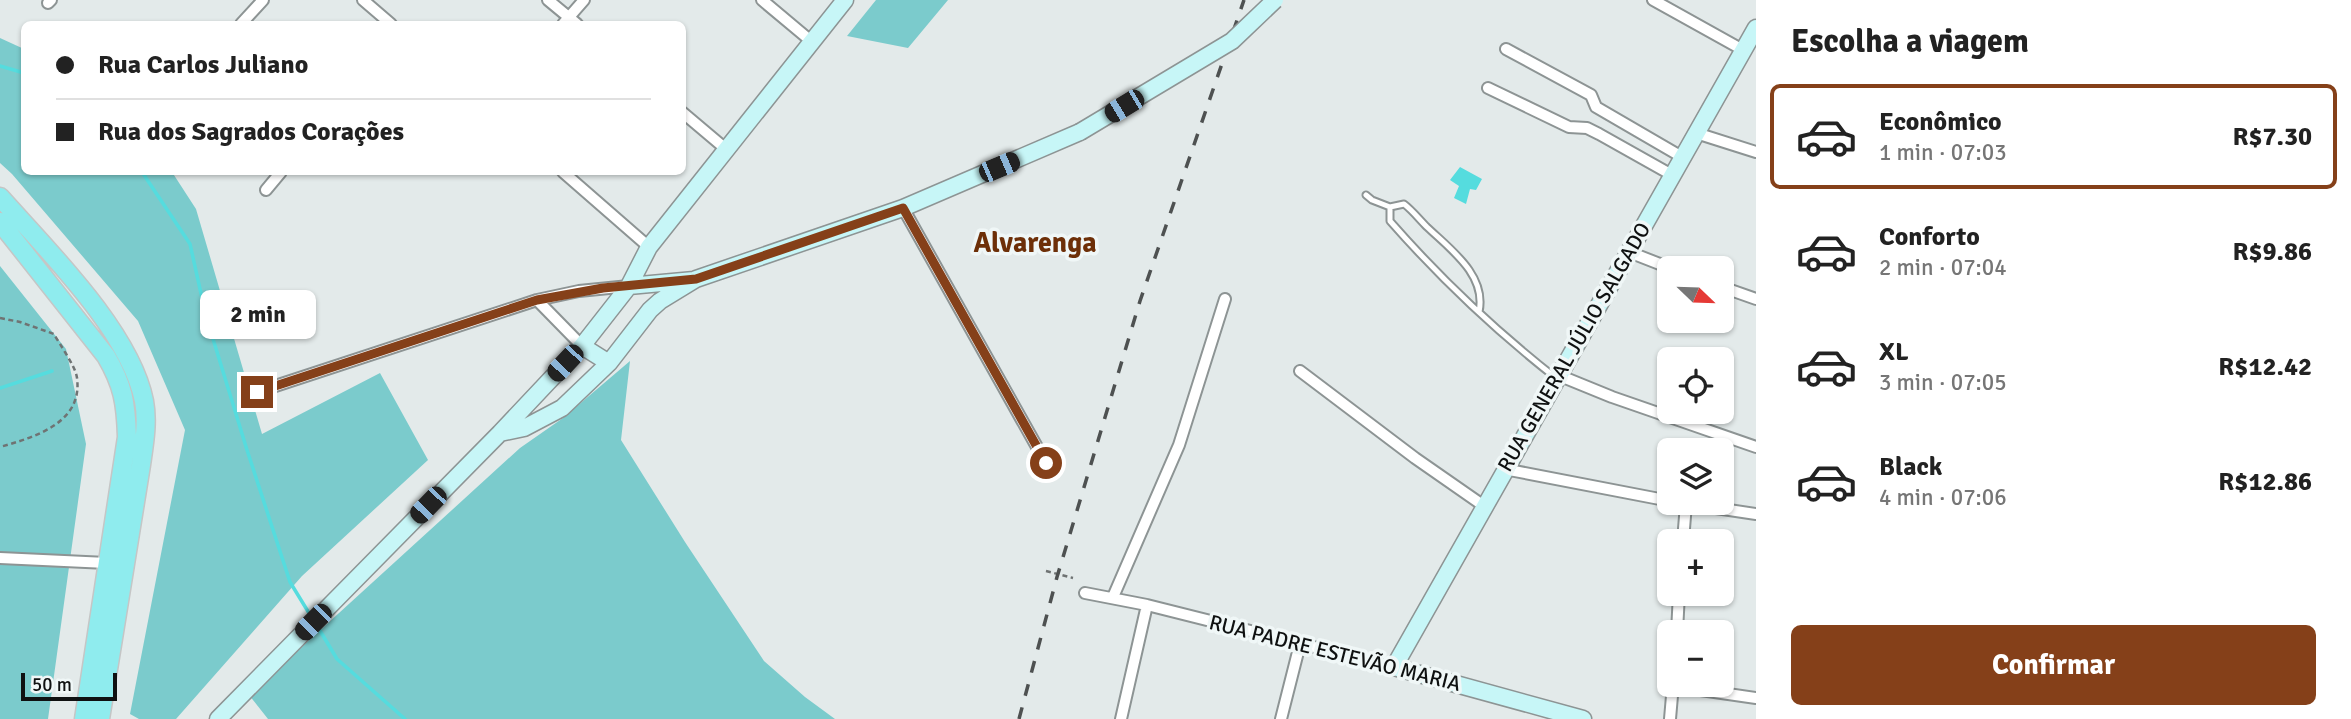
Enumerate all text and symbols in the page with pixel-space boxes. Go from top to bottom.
text: Escolha a viagem [1791,22,2029,61]
text: Rua Carlos Juliano [98,49,308,81]
car [1101,86,1148,126]
icon: car [1795,105,1858,168]
text: Econômico [1879,106,2002,138]
text: Rua dos Sagrados Corações [98,116,404,148]
text: R$7.30 [2232,121,2312,153]
text: 1 min · 07:03 [1879,138,2007,167]
car [976,149,1023,185]
street label: RUA GENERAL JÚLIO SALGADO [1492,218,1656,476]
icon: car [1795,220,1858,283]
text: Conforto [1879,221,1980,253]
district label: Alvarenga [973,226,1097,260]
text: R$9.86 [2232,236,2312,268]
text: 2 min · 07:04 [1879,253,2007,282]
north arrow [1657,256,1734,332]
map controls [1657,256,1734,697]
callout: 2 min [199,290,315,340]
text: 2 min [230,300,286,329]
icon: car [1795,335,1858,398]
text: XL [1879,336,1909,368]
car [543,340,588,386]
button: locate [1657,347,1734,424]
text: R$12.42 [2218,351,2312,383]
text: 3 min · 07:05 [1879,368,2007,397]
route end [241,376,273,408]
button: layers [1657,438,1734,515]
route start [1030,447,1062,479]
icon: car [1795,450,1858,513]
text: Black [1879,451,1942,483]
text: R$12.86 [2218,466,2312,498]
car [406,483,451,527]
text: 4 min · 07:06 [1879,483,2007,512]
button: + [1657,529,1734,606]
car [291,600,336,644]
street label: RUA PADRE ESTEVÃO MARIA [1207,609,1464,697]
button: − [1657,620,1734,697]
button: Confirmar [1791,625,2316,705]
scale bar [21,670,117,702]
text: 50 m [32,673,72,697]

